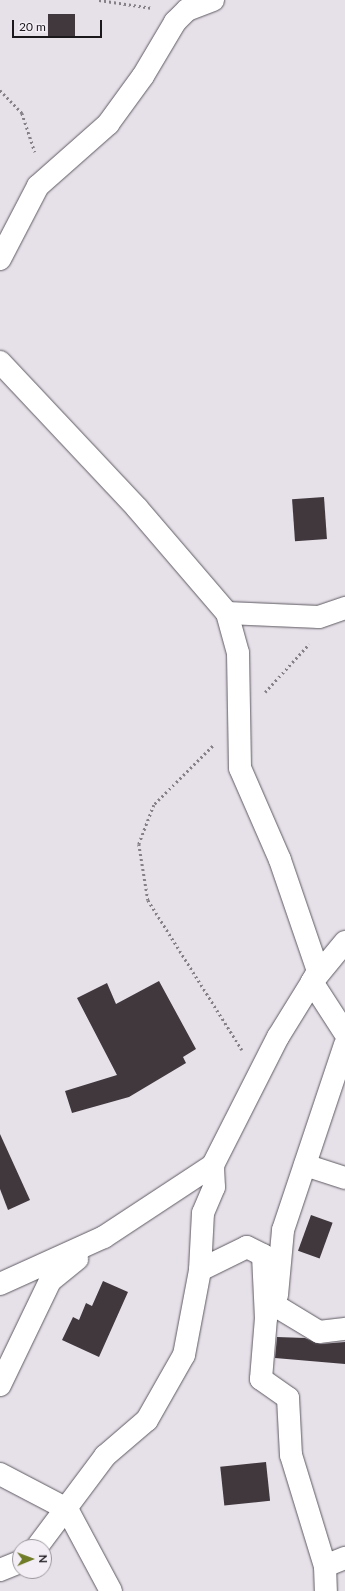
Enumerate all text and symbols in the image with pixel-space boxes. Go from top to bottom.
scale bar [14,12,104,38]
text: 20 m [19,19,46,34]
north arrow [12,1539,52,1579]
text: N [37,1554,50,1563]

